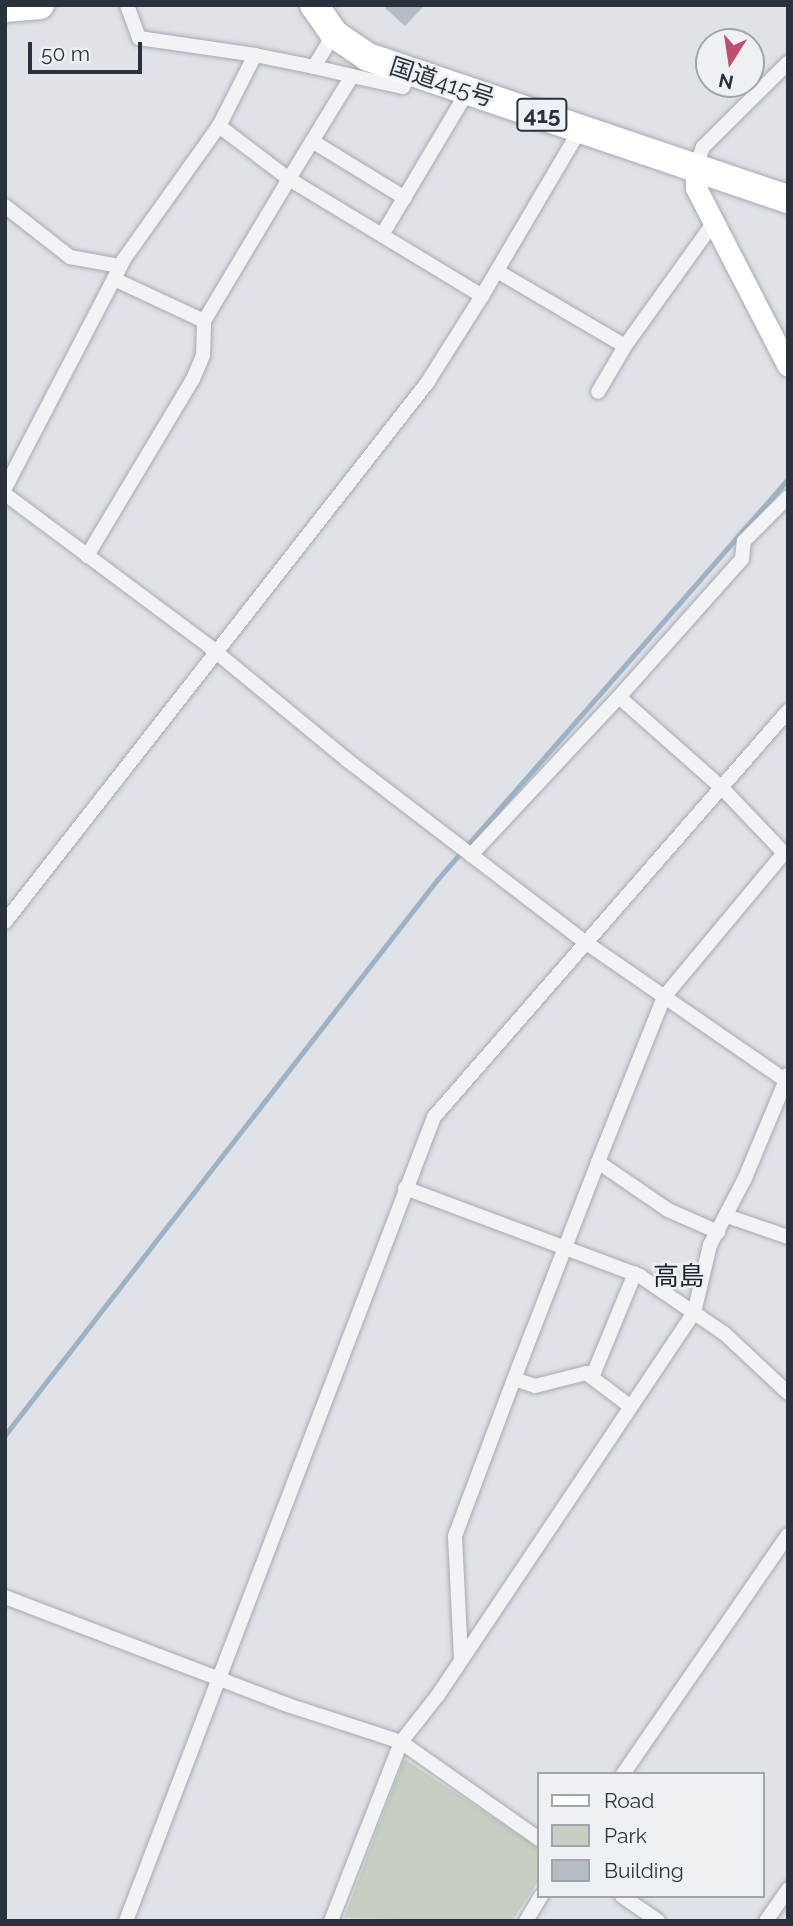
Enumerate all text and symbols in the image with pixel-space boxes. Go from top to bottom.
scale bar [32,28,145,72]
north arrow [695,28,765,98]
text: 50 m [41,41,90,66]
street label: 国道415号 [386,52,498,112]
text: N [717,69,735,94]
road number: 415 [516,96,568,134]
district label: 高島 [653,1261,705,1293]
legend [538,1772,765,1898]
text: Road [604,1788,654,1813]
text: Park [604,1823,647,1848]
text: Building [604,1858,684,1883]

